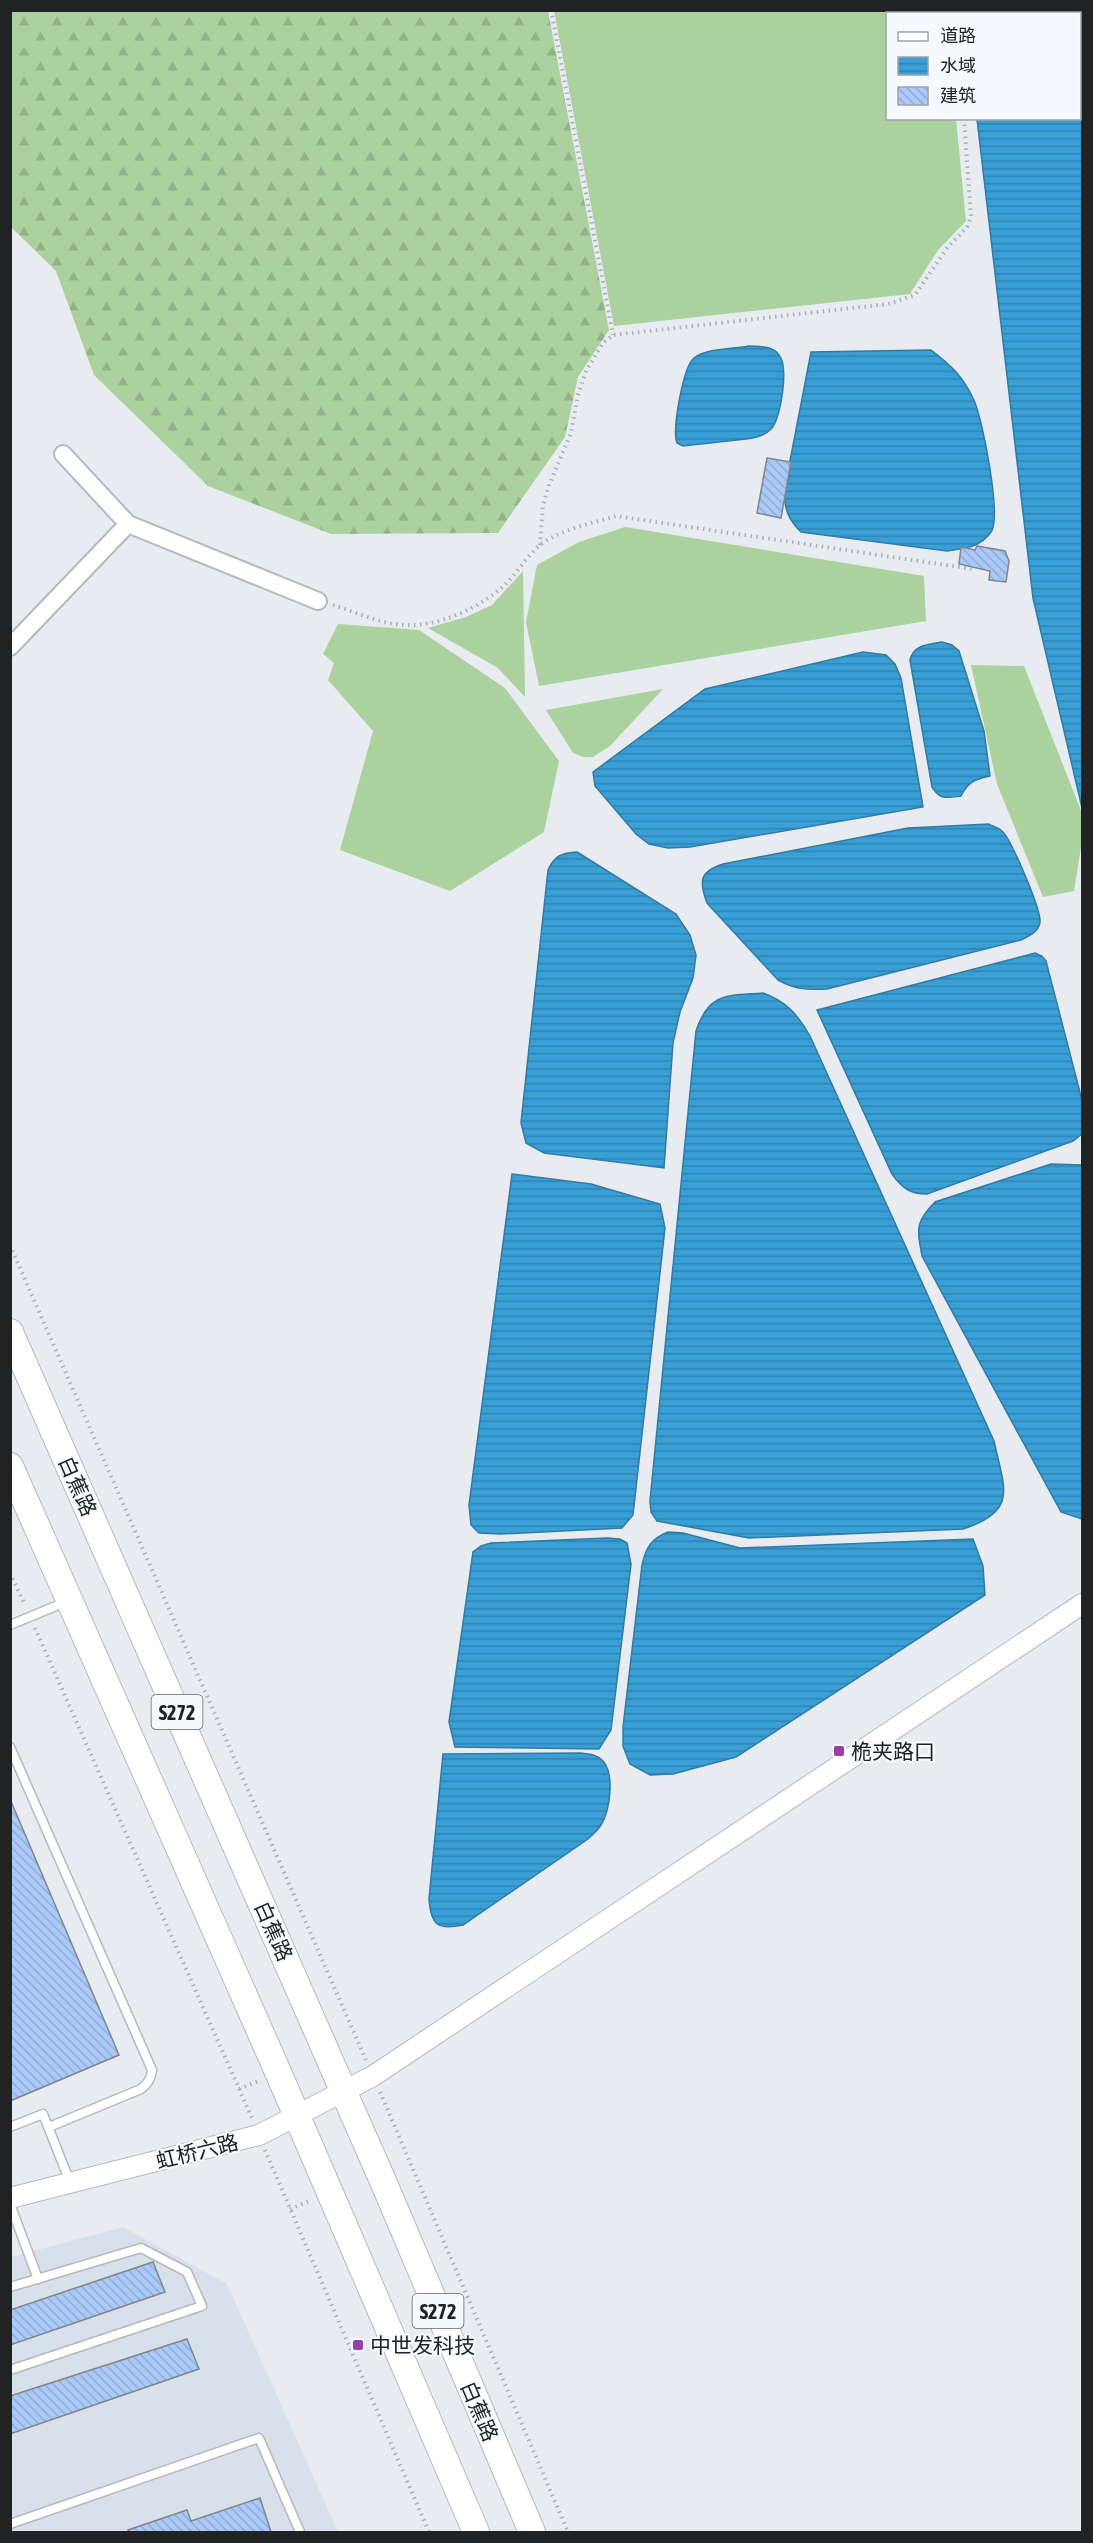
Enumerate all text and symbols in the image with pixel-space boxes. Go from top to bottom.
legend [886,12,1081,120]
text: 道路 [940,25,976,46]
text: 水域 [940,55,976,76]
text: 建筑 [940,85,976,106]
street label: 白蕉路 [54,1452,102,1520]
road number: S272 [152,1695,202,1729]
place label: 桅夹路口 [851,1739,935,1763]
marker: 桅夹路口 [832,1744,846,1758]
street label: 白蕉路 [250,1897,298,1965]
street label: 虹桥六路 [153,2129,241,2173]
road number: S272 [412,2294,464,2328]
place label: 中世发科技 [370,2333,475,2357]
marker: 中世发科技 [351,2338,365,2352]
street label: 白蕉路 [457,2377,503,2445]

